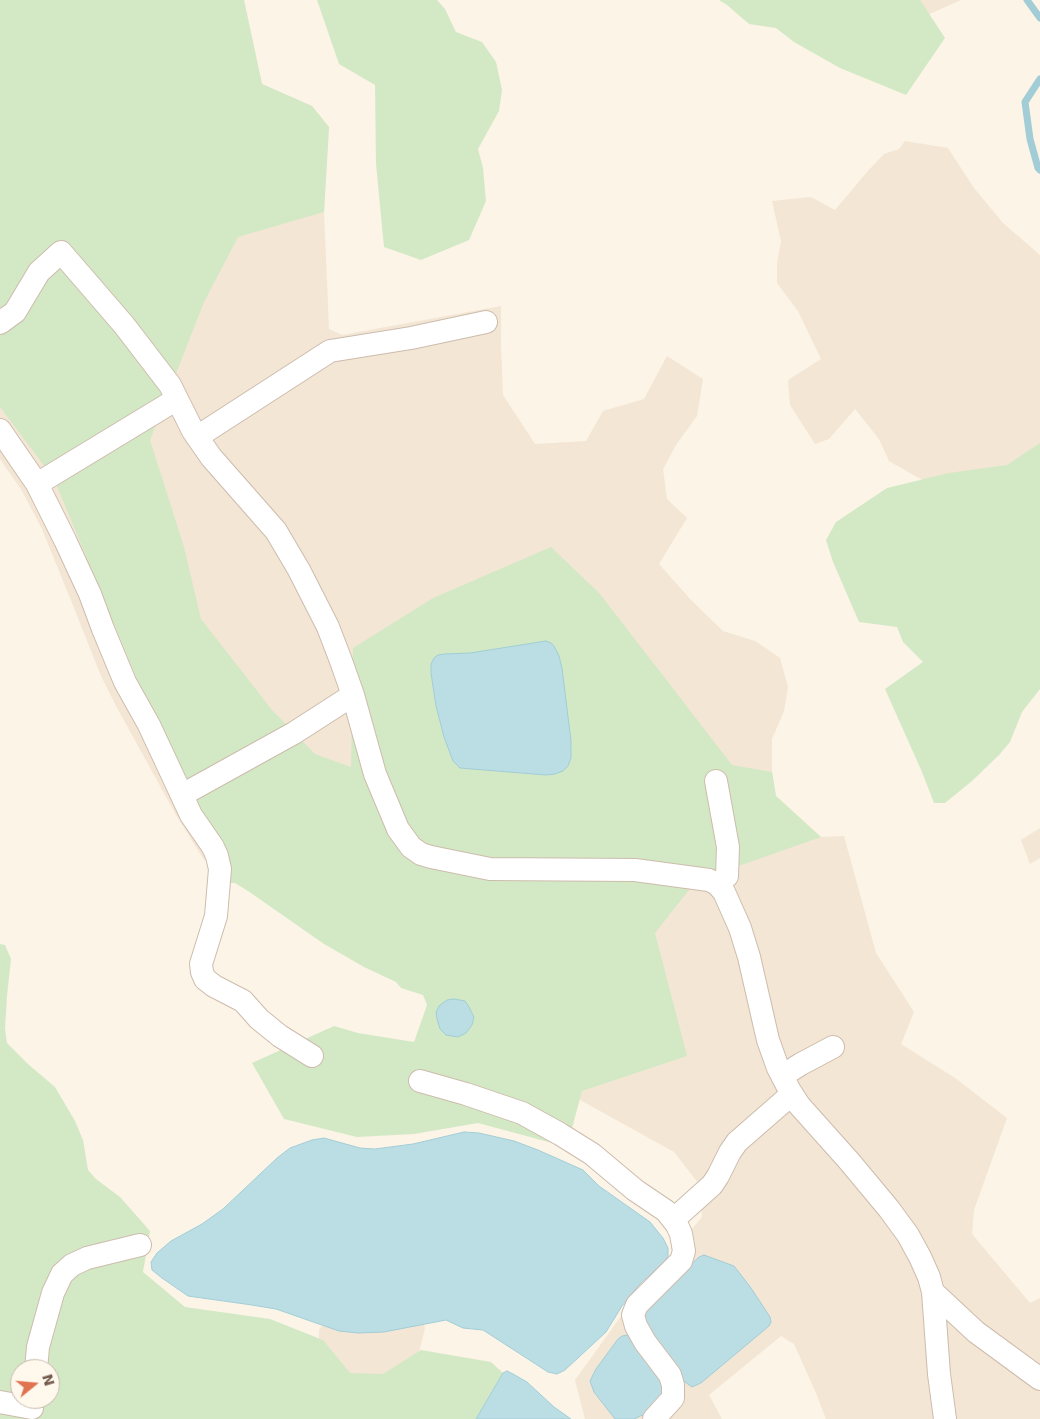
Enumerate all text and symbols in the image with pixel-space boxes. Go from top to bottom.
north arrow [10,1359,60,1409]
text: N [39,1372,58,1388]

